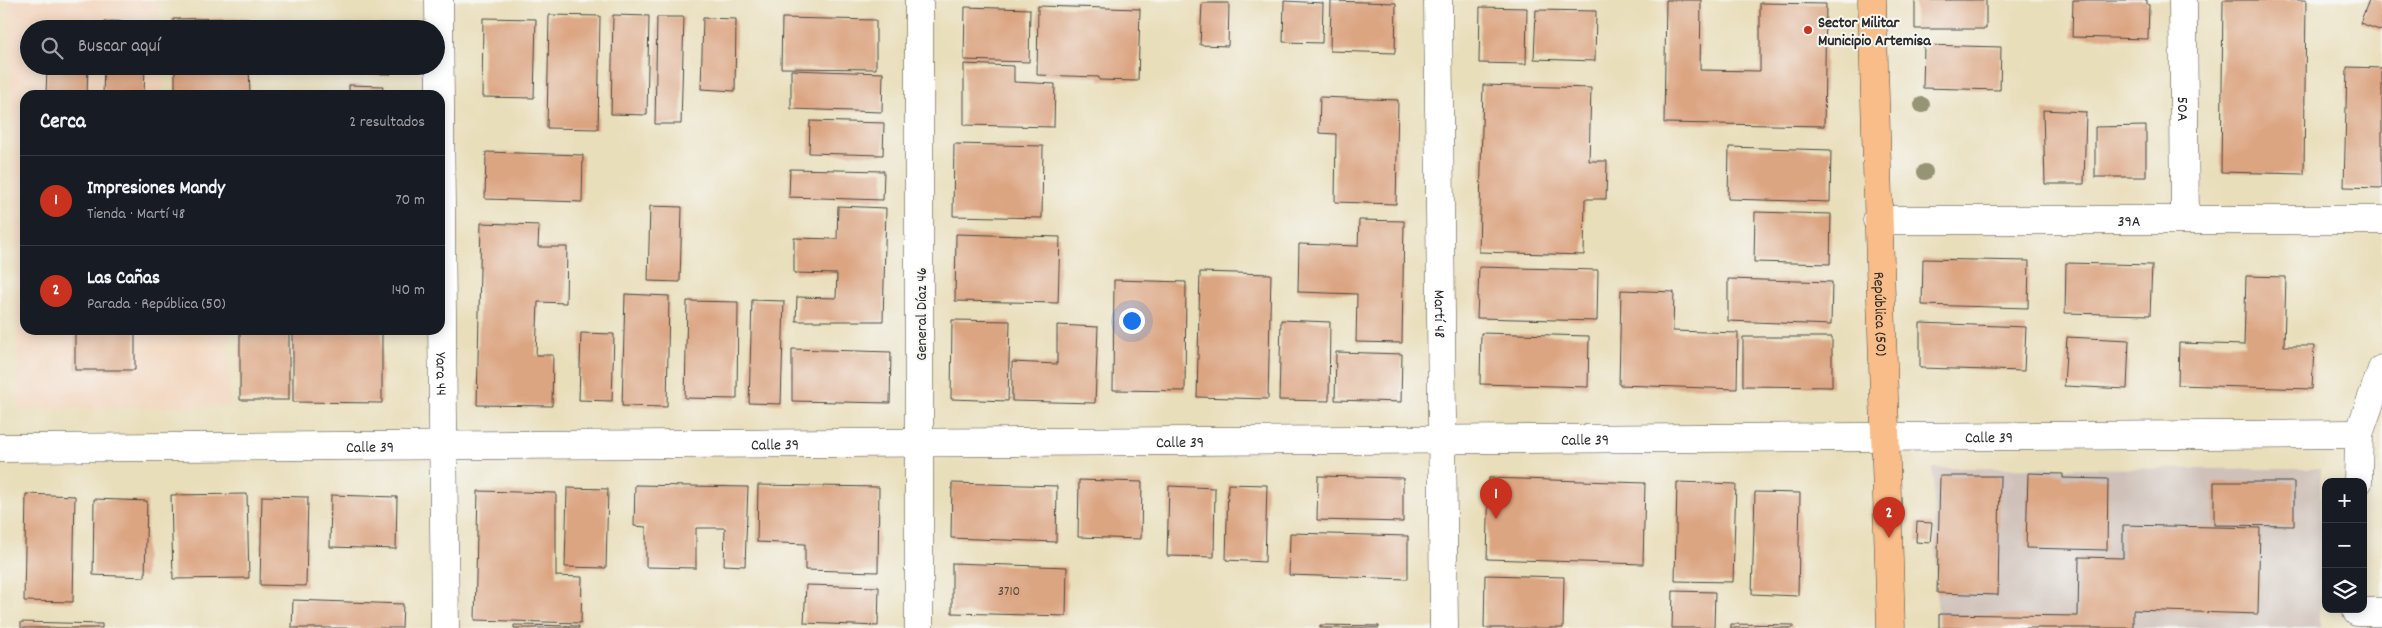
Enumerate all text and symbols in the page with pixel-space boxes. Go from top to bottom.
place label: Sector Militar Municipio Artemisa [1818,12,1932,53]
search box [20,20,445,75]
marker: Sector Militar Municipio Artemisa [1802,24,1814,36]
icon: search [38,34,66,62]
text: Buscar aquí [78,34,160,61]
street label: 50A [2170,96,2193,122]
text: Cerca [40,108,86,138]
text: 2 resultados [349,111,425,134]
text: Impresiones Mandy [87,176,225,203]
text: 1 [54,189,58,212]
text: 70 m [395,189,425,212]
text: Tienda · Martí 48 [87,203,185,226]
street label: 39A [2117,211,2141,234]
text: Las Cañas [87,266,160,293]
street label: General Díaz 46 [911,267,934,361]
street label: República (50) [1866,271,1892,357]
text: 2 [53,279,60,302]
text: 140 m [391,279,425,302]
street label: Martí 48 [1427,290,1450,338]
text: Parada · República (50) [87,293,226,316]
your location [1119,308,1145,334]
street label: Yara 44 [428,352,452,396]
street label: Calle 39 [1965,427,2013,450]
street label: Calle 39 [1561,429,1609,453]
street label: Calle 39 [1156,432,1204,455]
street label: Calle 39 [751,434,799,458]
street label: Calle 39 [346,437,394,460]
pin: 1 [1480,478,1512,519]
map controls [2322,478,2367,613]
button: + [2322,478,2367,523]
pin: 2 [1873,497,1905,538]
button: − [2322,523,2367,568]
button: layers [2322,568,2367,613]
house number: 3710 [998,582,1020,602]

